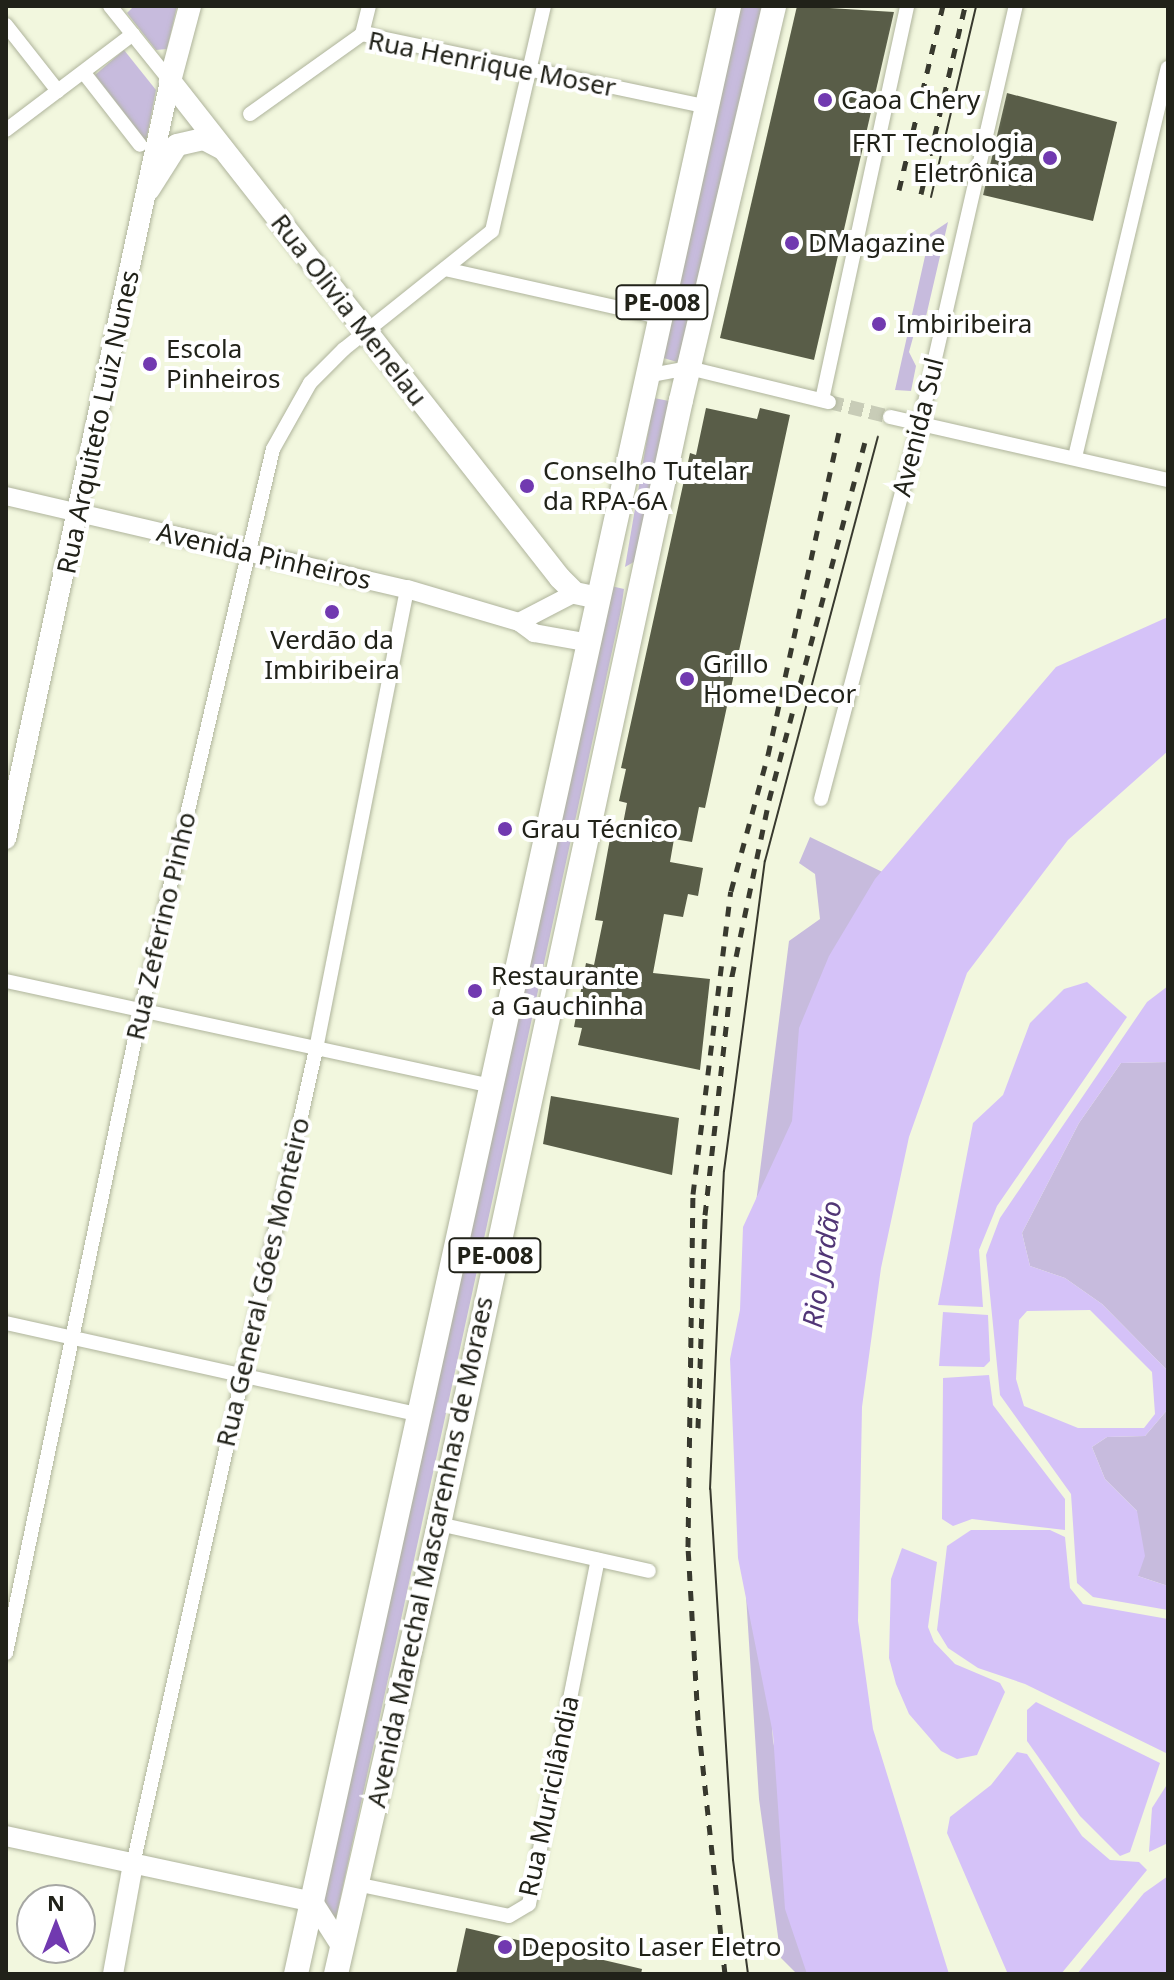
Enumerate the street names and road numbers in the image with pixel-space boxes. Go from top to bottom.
street label: Rua Henrique Moser [365,25,619,103]
street label: Rua Olivia Menelau [264,208,434,412]
street label: Rua Arquiteto Luiz Nunes [51,267,145,577]
road number: PE-008 [614,282,710,322]
street label: Avenida Sul [886,355,950,499]
street label: Avenida Pinheiros [154,516,374,596]
street label: Rua Zeferino Pinho [120,809,202,1043]
street label: Rua General Góes Monteiro [210,1114,316,1450]
road number: PE-008 [447,1235,543,1275]
street label: Avenida Marechal Mascarenhas de Moraes [361,1294,499,1810]
street label: Rua Muricilândia [512,1693,586,1899]

